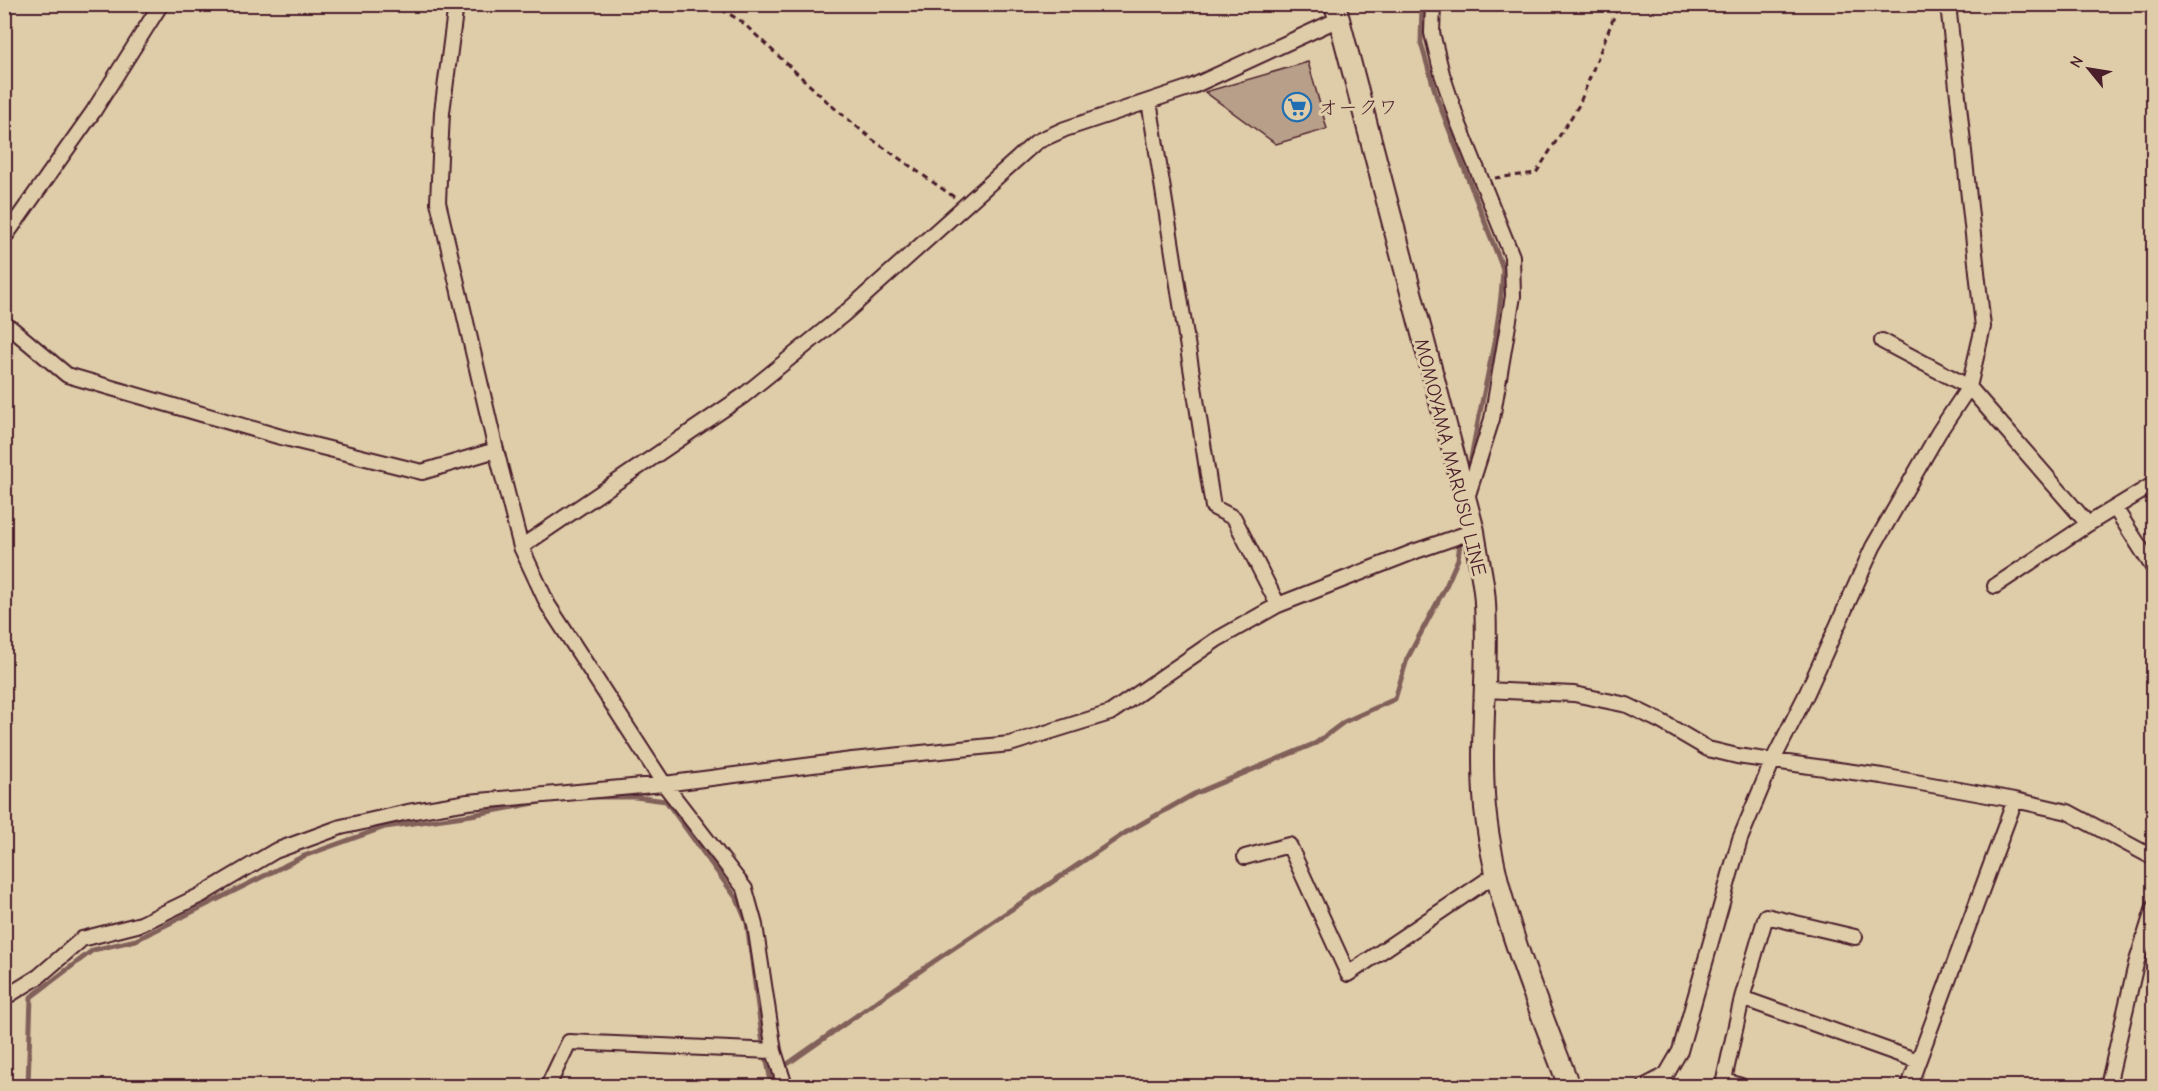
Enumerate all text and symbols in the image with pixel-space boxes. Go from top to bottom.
north arrow [2059,39,2119,99]
text: N [2066,53,2087,71]
supermarket icon: オークワ [1281,91,1313,123]
place label: オークワ [1318,96,1398,119]
street label: MOMOYAMA MARUSU LINE [1410,336,1491,578]

